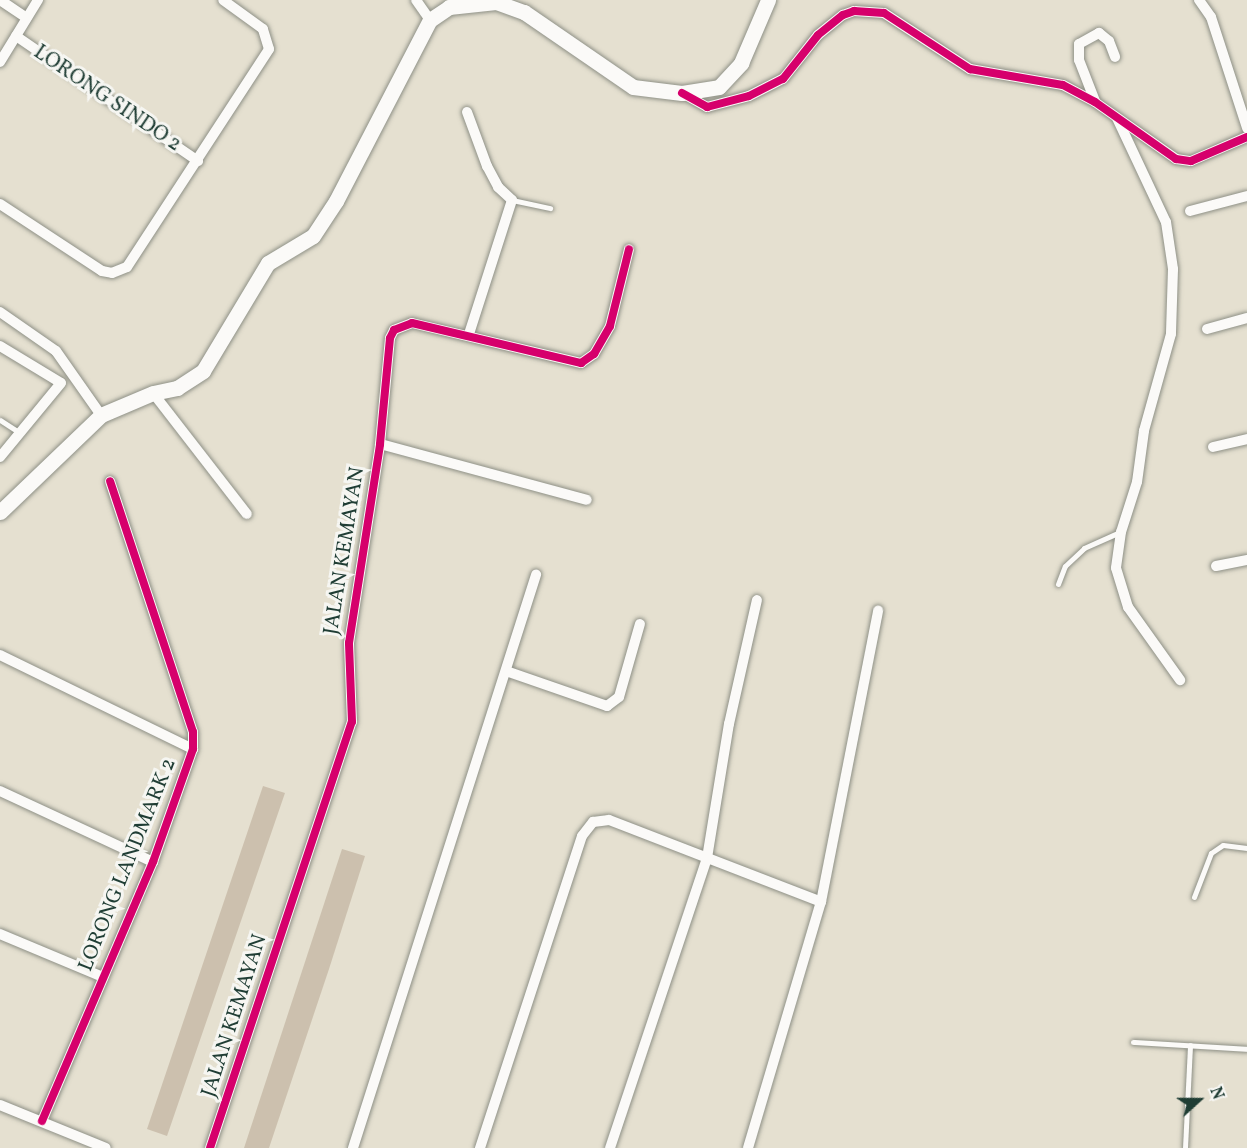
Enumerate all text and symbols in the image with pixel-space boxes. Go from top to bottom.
street label: LORONG SINDO 2 [28,40,186,158]
street label: JALAN KEMAYAN [319,465,371,637]
street label: LORONG LANDMARK 2 [74,755,182,975]
street label: JALAN KEMAYAN [197,931,273,1101]
north arrow [1169,1070,1229,1130]
text: N [1203,1084,1228,1103]

